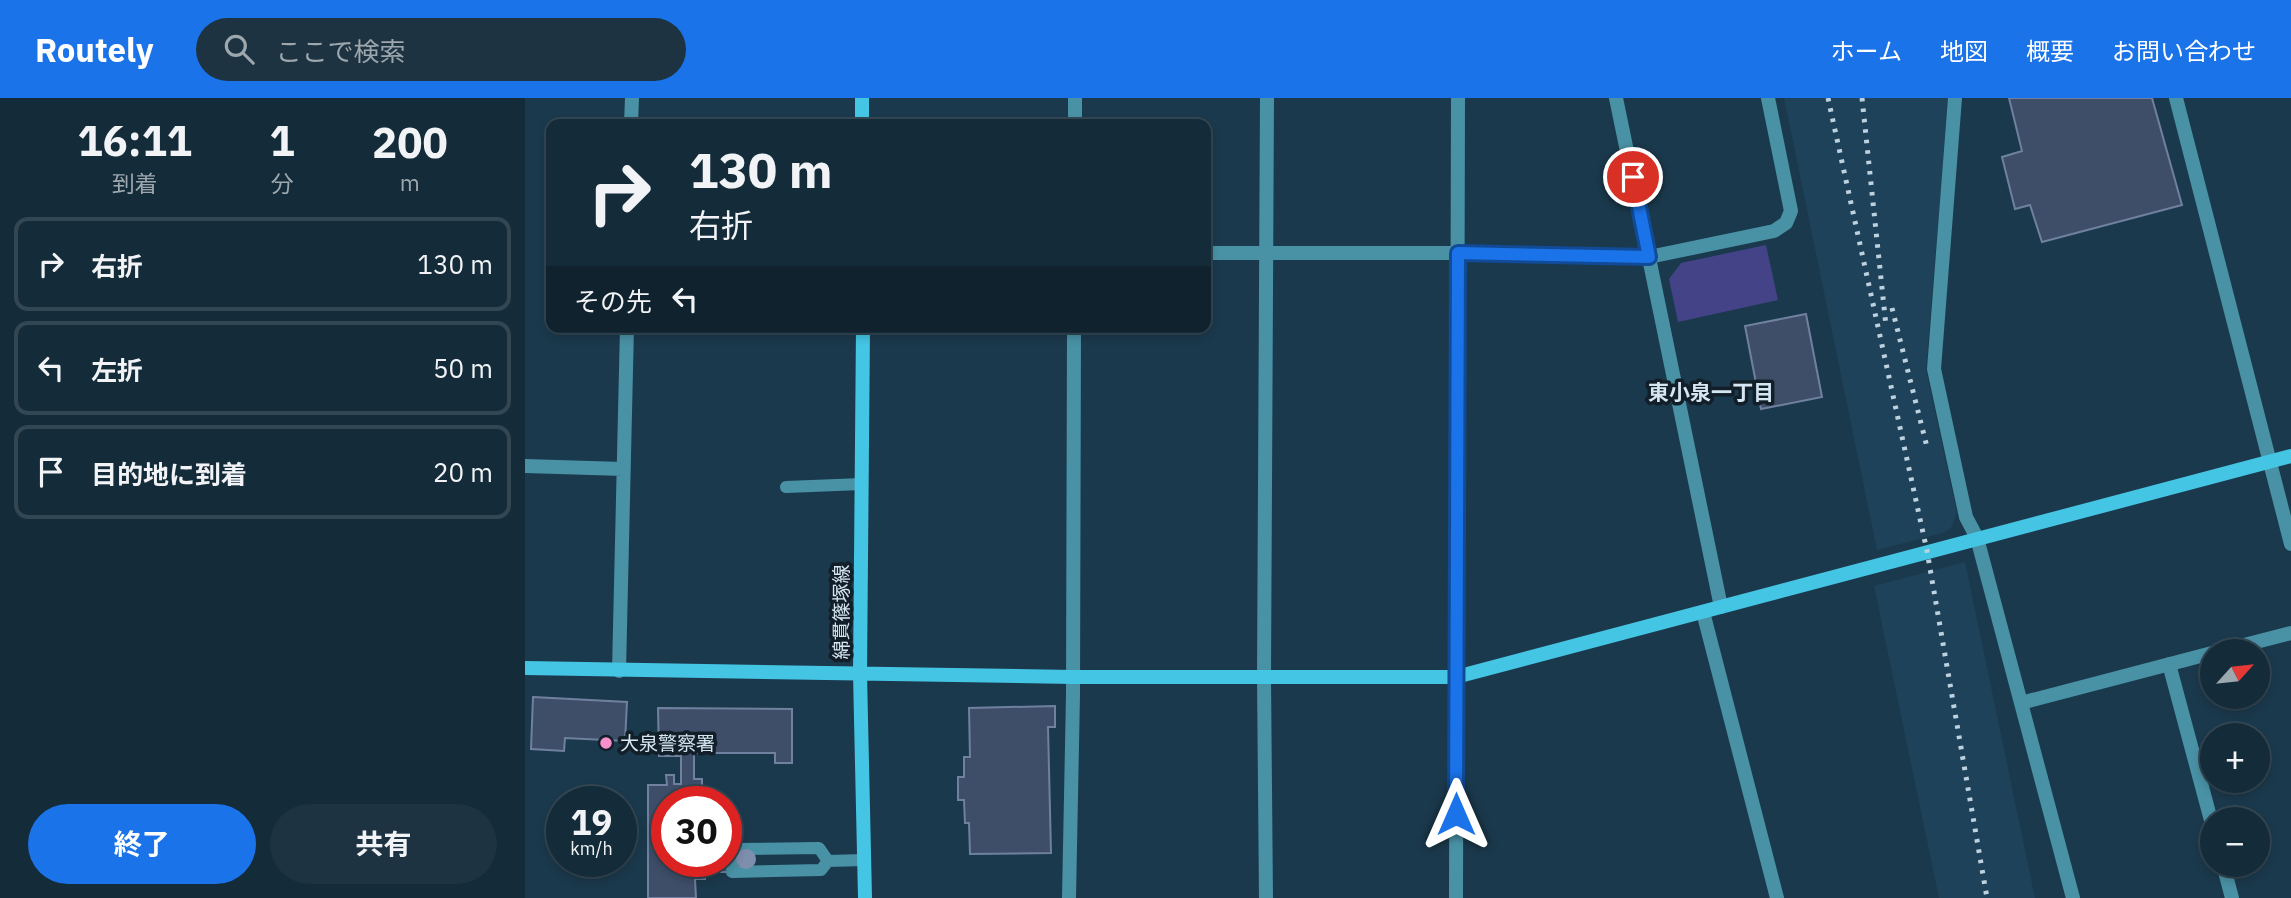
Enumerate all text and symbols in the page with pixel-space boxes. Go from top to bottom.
search box [196,18,686,81]
text: Routely [35,28,154,71]
icon: search [220,30,258,68]
text: ここで検索 [276,34,406,68]
text: ホーム [1831,35,1902,67]
text: 地図 [1940,35,1988,67]
text: 概要 [2026,35,2074,67]
text: お問い合わせ [2112,35,2256,67]
text: 16:11 [77,113,192,168]
text: 1 [269,113,295,168]
text: 200 [372,115,448,170]
text: 130 m [689,138,833,201]
icon: right [574,147,665,238]
pin [1603,147,1663,207]
icon: arrive [1614,158,1652,196]
text: m [400,167,420,197]
text: 到着 [112,168,158,198]
text: 分 [271,168,294,198]
text: 右折 [689,204,753,246]
icon: right [32,245,70,283]
text: 130 m [417,247,493,281]
text: 右折 [91,249,143,283]
icon: left [666,280,704,318]
text: その先 [574,284,652,318]
icon: left [32,349,70,387]
text: 50 m [433,351,493,385]
text: 左折 [91,353,143,387]
district label: 東小泉一丁目 [1648,378,1774,406]
icon: arrive [32,453,70,491]
text: 20 m [433,455,493,489]
text: 目的地に到着 [91,457,247,491]
street label: 綿貫篠塚線 [829,564,853,660]
north arrow [2200,639,2270,709]
map controls [2200,639,2270,877]
button: + [2200,723,2270,793]
place label: 大泉警察署 [620,731,715,755]
marker: 大泉警察署 [598,735,614,751]
position arrow [1419,777,1493,851]
speed limit sign: 30 [651,786,742,877]
text: 19 [570,799,613,845]
button: 終了 [28,804,256,884]
button: 共有 [270,804,497,884]
button: − [2200,807,2270,877]
text: km/h [570,837,613,860]

